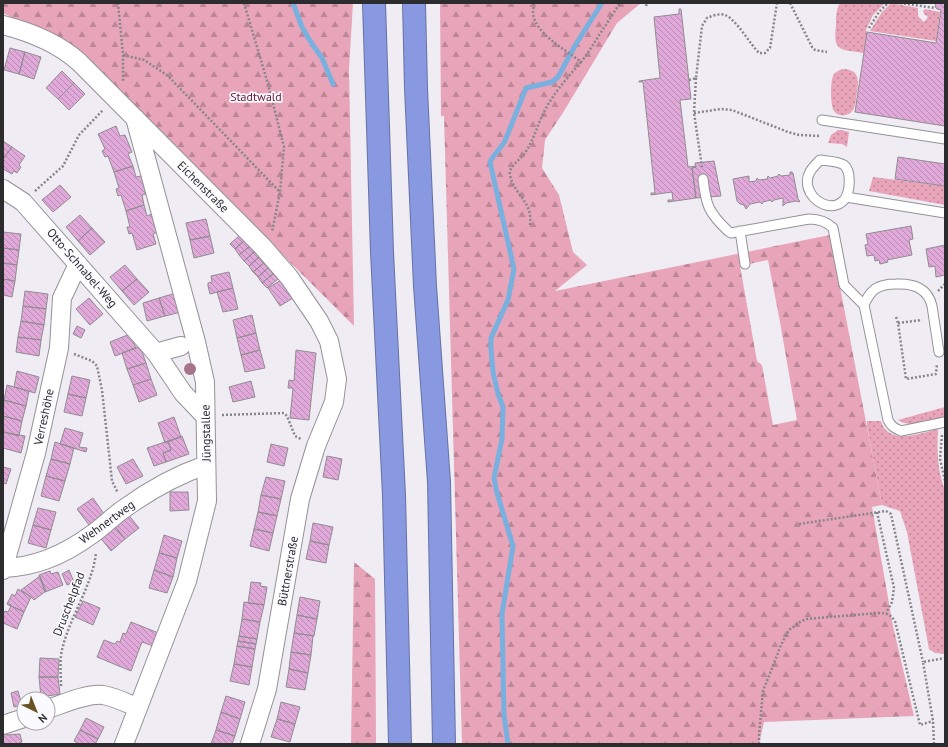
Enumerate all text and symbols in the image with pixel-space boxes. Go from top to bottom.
park label: Stadtwald [230,89,282,104]
street label: Eichenstraße [174,158,232,216]
street label: Otto-Schnabel-Weg [44,225,121,310]
street label: Verreshöhe [30,387,57,447]
street label: Jüngstallee [198,404,214,463]
street label: Wehnertweg [76,497,137,547]
street label: Büttnerstraße [274,535,301,607]
street label: Druschelpfad [49,570,88,638]
north arrow [16,691,56,731]
text: N [35,711,50,726]

